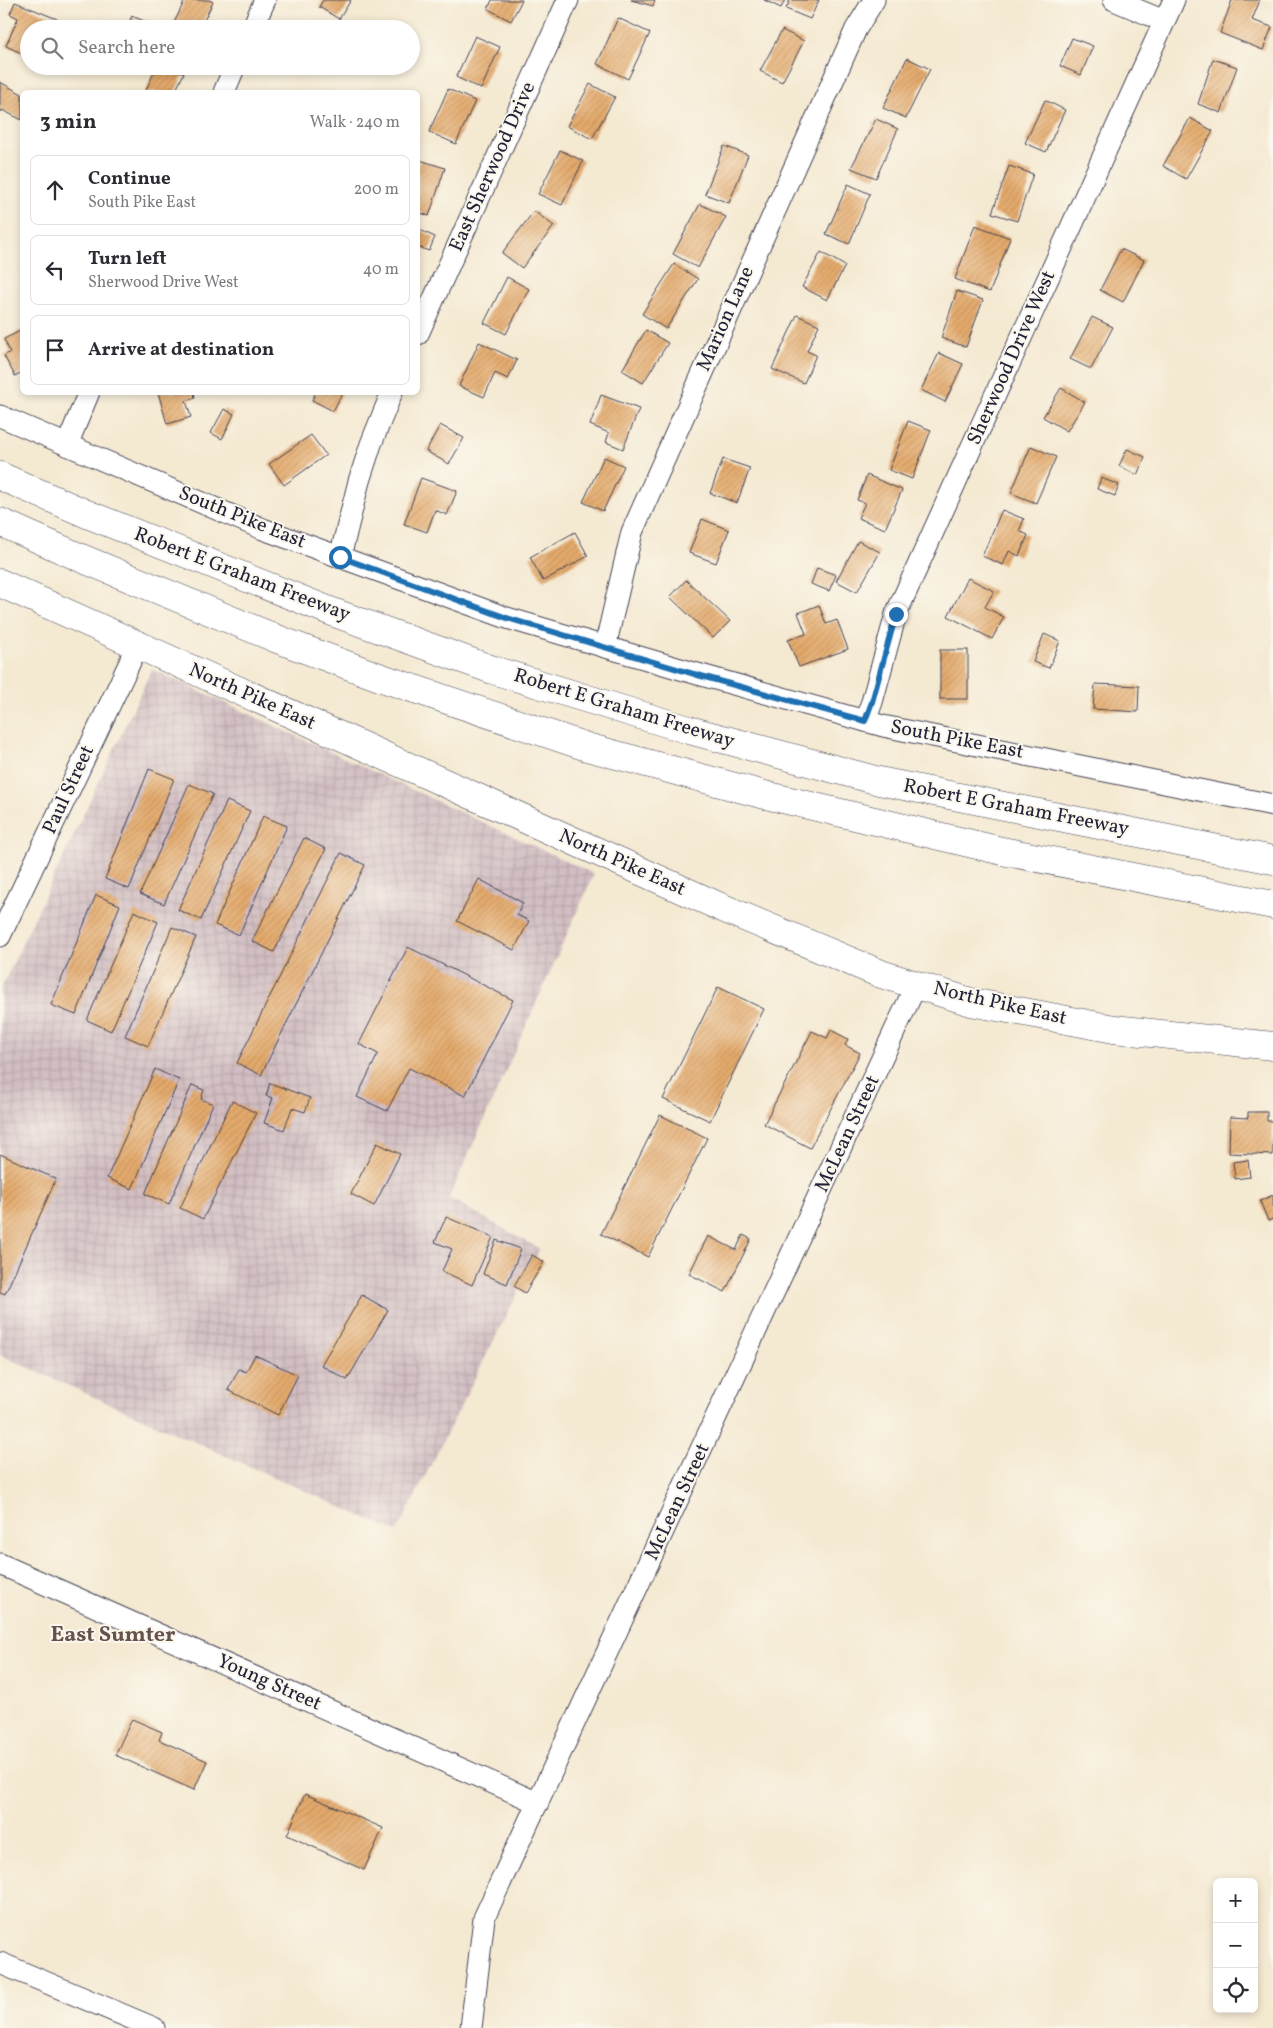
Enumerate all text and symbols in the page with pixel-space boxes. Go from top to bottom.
search box [20,20,420,75]
icon: search [38,34,66,62]
text: Search here [78,35,175,61]
street label: East Sherwood Drive [443,78,543,256]
text: 3 min [40,108,96,137]
text: Walk · 240 m [310,112,400,134]
text: Continue [88,166,171,192]
icon: ahead [41,176,69,204]
text: 200 m [354,179,399,201]
text: South Pike East [88,192,196,214]
text: Turn left [88,246,167,272]
icon: left [41,256,69,284]
text: 40 m [363,259,399,281]
street label: Marion Lane [690,262,762,376]
street label: Sherwood Drive West [961,266,1063,450]
text: Sherwood Drive West [88,272,239,294]
icon: arrive [41,336,69,364]
text: Arrive at destination [88,337,274,363]
street label: South Pike East [174,480,310,556]
street label: Robert E Graham Freeway [130,521,354,629]
route start [329,546,352,569]
route end [885,603,908,626]
street label: North Pike East [184,657,320,737]
street label: Robert E Graham Freeway [510,662,738,756]
street label: South Pike East [888,713,1026,767]
street label: Paul Street [36,741,102,839]
street label: Robert E Graham Freeway [901,772,1131,844]
street label: North Pike East [554,823,690,903]
street label: North Pike East [931,975,1069,1033]
street label: McLean Street [809,1071,887,1197]
street label: McLean Street [639,1439,717,1565]
district label: East Sumter [50,1620,176,1651]
street label: Young Street [212,1648,326,1718]
map controls [1213,1878,1258,2013]
button: + [1213,1878,1258,1923]
button: − [1213,1923,1258,1968]
button: locate [1213,1968,1258,2013]

